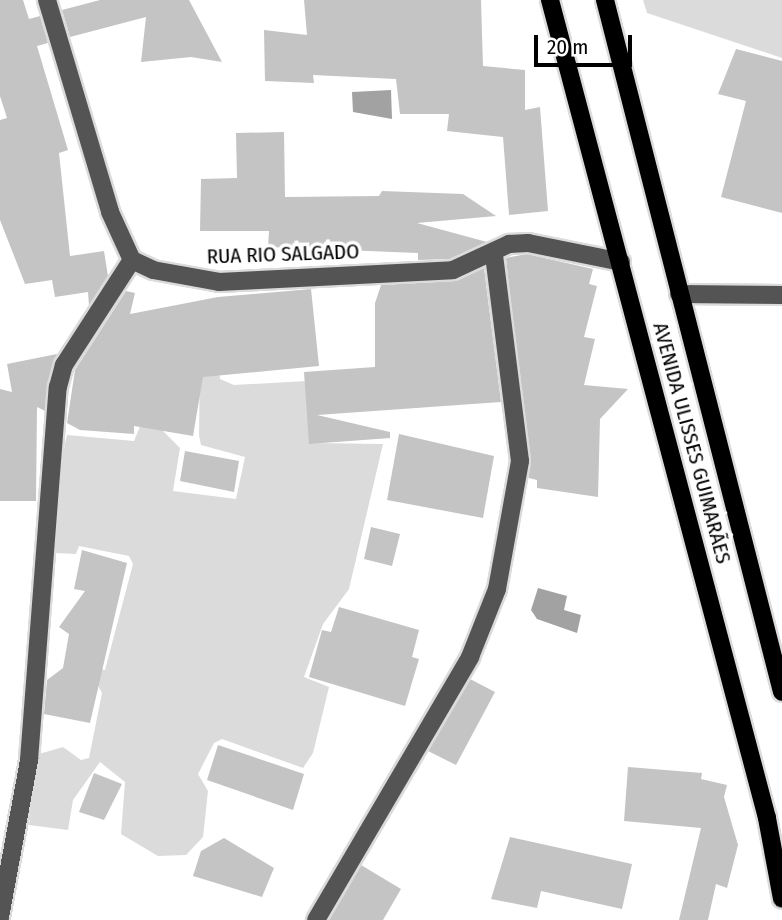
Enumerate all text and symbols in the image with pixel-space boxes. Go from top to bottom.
scale bar [537,21,635,65]
text: 20 m [547,34,588,60]
street label: RUA RIO SALGADO [206,239,360,269]
street label: AVENIDA ULISSES GUIMARÃES [648,320,736,566]

